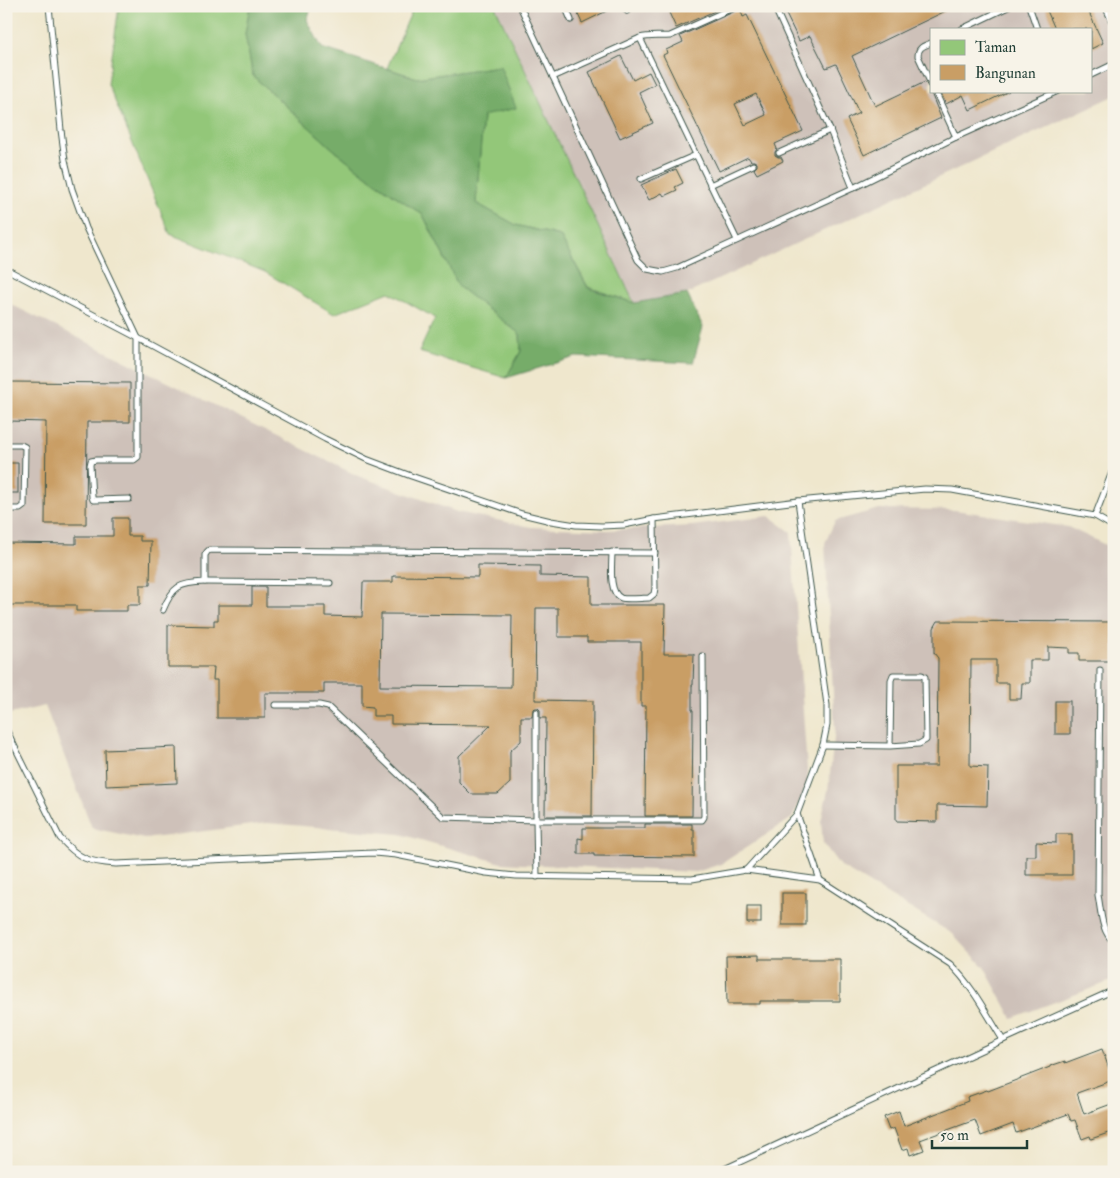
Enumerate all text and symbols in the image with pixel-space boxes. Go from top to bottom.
legend [930,28,1092,92]
text: Taman [975,38,1016,57]
text: Bangunan [975,64,1036,83]
scale bar [932,1118,1028,1150]
text: 50 m [940,1126,969,1145]

